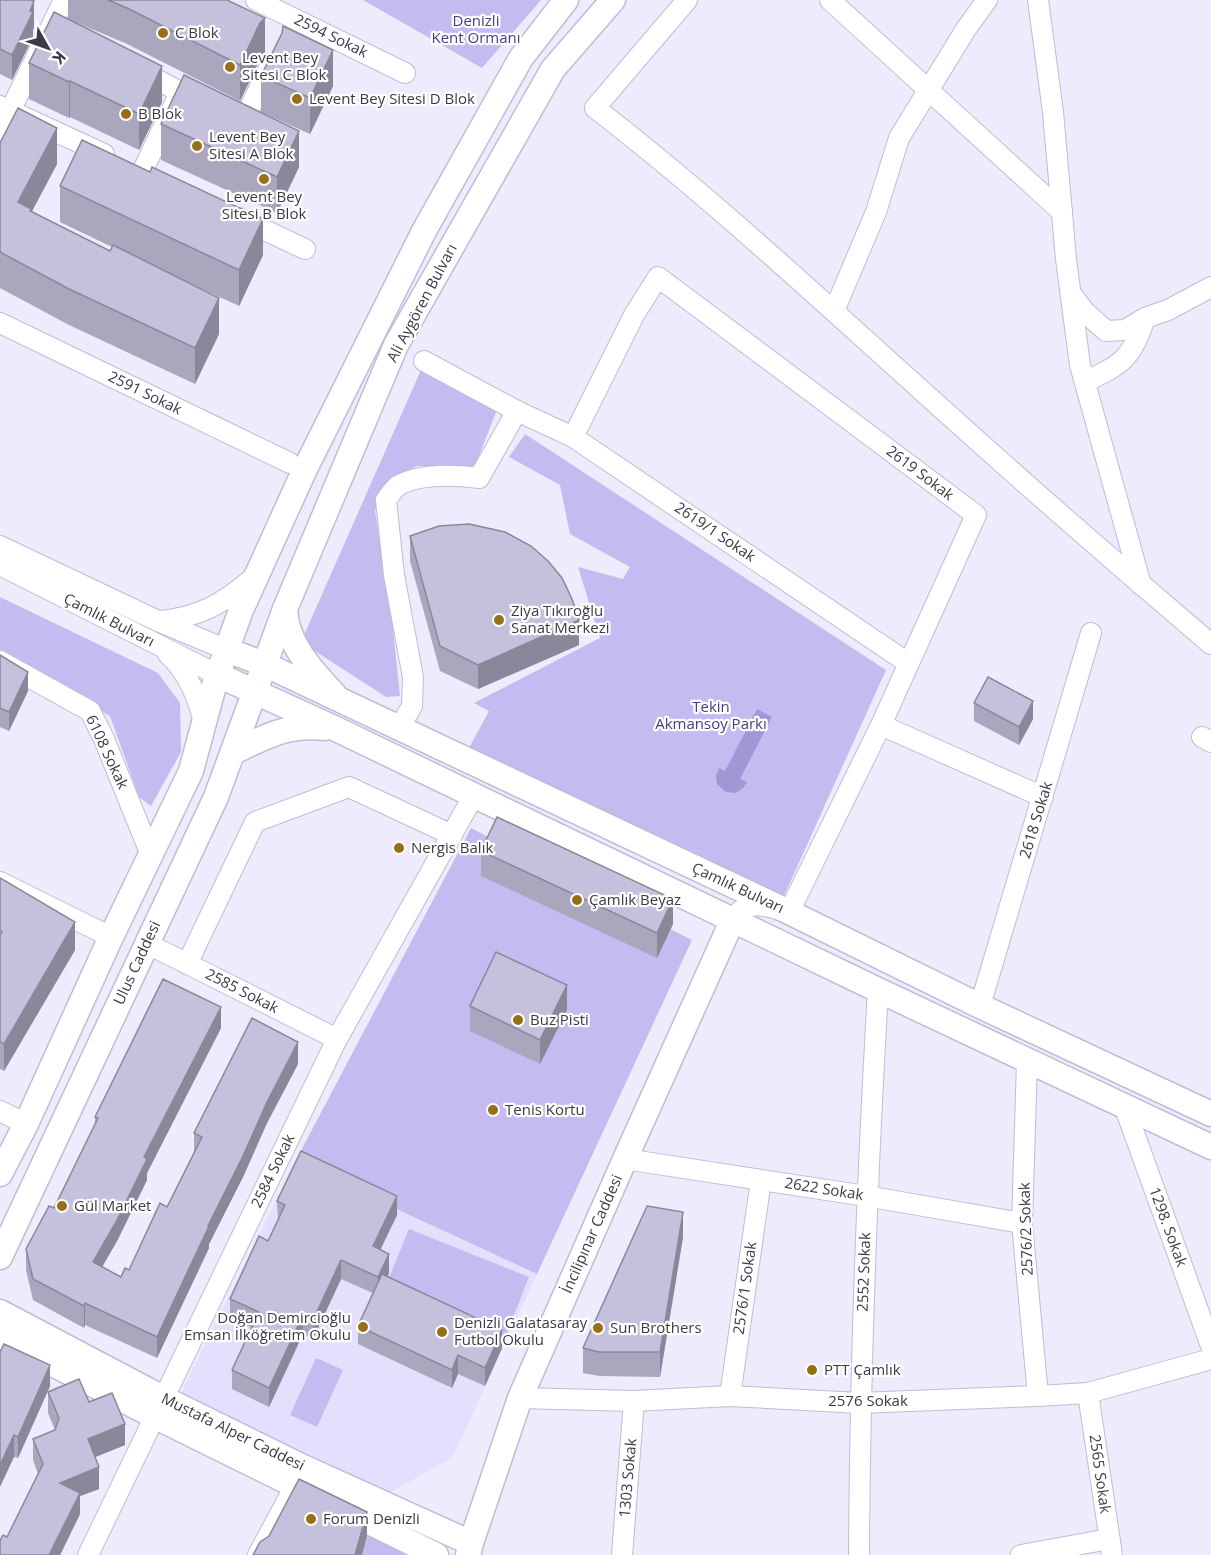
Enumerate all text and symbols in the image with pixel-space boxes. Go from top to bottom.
street label: 2594 Sokak [291,9,372,62]
park label: Denizli Kent Ormanı [431,10,521,47]
north arrow [18,18,78,78]
place label: C Blok [175,22,219,42]
marker: C Blok [156,26,170,40]
text: K [47,47,71,69]
place label: Levent Bey Sitesi C Blok [242,47,326,84]
marker: Levent Bey Sitesi C Blok [223,60,237,74]
place label: Levent Bey Sitesi D Blok [309,88,475,108]
marker: Levent Bey Sitesi D Blok [290,92,304,106]
place label: B Blok [138,103,182,123]
marker: B Blok [119,107,133,121]
place label: Levent Bey Sitesi A Blok [209,126,293,163]
marker: Levent Bey Sitesi A Blok [190,139,204,153]
marker: Levent Bey Sitesi B Blok [257,172,271,186]
place label: Levent Bey Sitesi B Blok [222,186,306,223]
street label: Ali Aygören Bulvarı [381,240,461,365]
street label: 2591 Sokak [105,366,186,419]
street label: 2619 Sokak [883,440,958,504]
street label: 2619/1 Sokak [671,497,760,566]
street label: Çamlık Bulvarı [61,588,158,651]
place label: Ziya Tıkıroğlu Sanat Merkezi [511,600,610,637]
marker: Ziya Tıkıroğlu Sanat Merkezi [492,613,506,627]
park label: Tekin Akmansoy Parkı [655,696,767,733]
street label: 6108 Sokak [82,711,134,792]
street label: 2618 Sokak [1014,779,1056,861]
place label: Nergis Balık [411,837,493,857]
marker: Nergis Balık [392,841,406,855]
street label: Çamlık Bulvarı [689,857,788,917]
place label: Çamlık Beyaz [589,889,681,909]
marker: Çamlık Beyaz [570,893,584,907]
street label: Ulus Caddesi [108,917,164,1008]
street label: 2585 Sokak [202,963,283,1017]
place label: Buz Pisti [530,1009,589,1029]
marker: Buz Pisti [511,1013,525,1027]
place label: Tenis Kortu [505,1099,585,1119]
marker: Tenis Kortu [486,1103,500,1117]
street label: 2584 Sokak [246,1130,299,1211]
street label: İncilipınar Caddesi [556,1171,626,1296]
street label: 2622 Sokak [783,1172,865,1204]
street label: 2576/2 Sokak [1013,1182,1037,1276]
street label: 1298. Sokak [1145,1184,1193,1269]
place label: Gül Market [74,1195,151,1215]
marker: Gül Market [55,1199,69,1213]
street label: 2552 Sokak [852,1232,874,1312]
street label: 2576/1 Sokak [728,1240,760,1336]
place label: Doğan Demircioğlu Emsan İlköğretim Okulu [184,1307,351,1344]
place label: Denizli Galatasaray Futbol Okulu [454,1312,588,1349]
place label: Sun Brothers [610,1317,702,1337]
marker: Doğan Demircioğlu Emsan İlköğretim Okulu [356,1320,370,1334]
marker: Sun Brothers [591,1321,605,1335]
marker: Denizli Galatasaray Futbol Okulu [435,1325,449,1339]
place label: PTT Çamlık [824,1359,901,1379]
marker: PTT Çamlık [805,1363,819,1377]
street label: Mustafa Alper Caddesi [158,1388,308,1475]
street label: 2576 Sokak [828,1390,908,1410]
street label: 2565 Sokak [1086,1433,1116,1515]
street label: 1303 Sokak [614,1437,640,1518]
place label: Forum Denizli [323,1508,420,1528]
marker: Forum Denizli [304,1512,318,1526]

